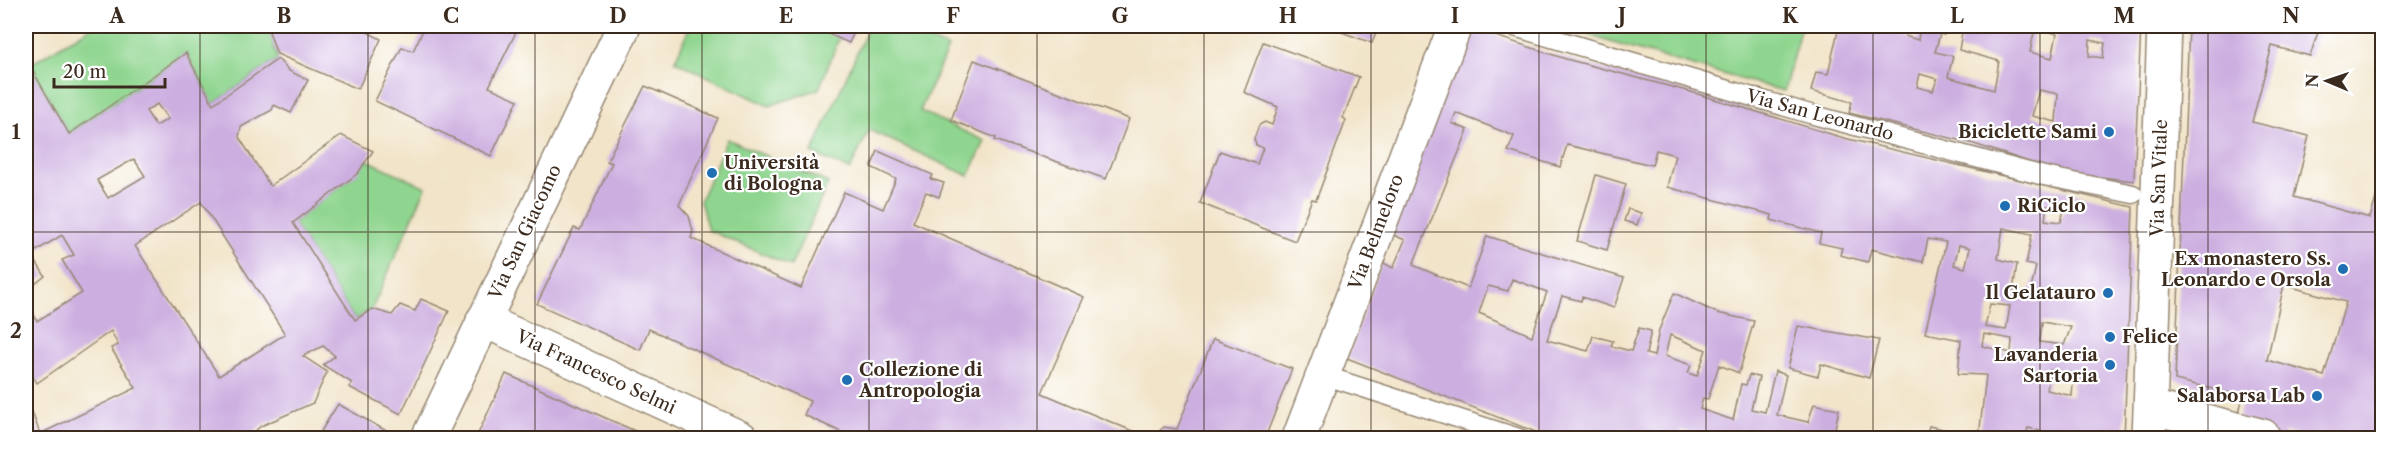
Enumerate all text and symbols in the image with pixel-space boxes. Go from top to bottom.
text: A [108,4,125,28]
text: B [277,4,292,28]
text: C [443,4,459,28]
text: D [609,4,627,28]
text: E [779,4,793,28]
text: F [946,4,960,28]
text: G [1112,4,1129,28]
text: H [1279,4,1297,28]
text: I [1451,4,1459,28]
text: J [1614,4,1626,28]
text: K [1782,4,1799,28]
text: L [1950,4,1964,28]
text: M [2113,4,2135,28]
text: N [2282,4,2300,28]
scale bar [54,51,165,89]
north arrow [2297,51,2357,111]
text: 20 m [63,61,107,83]
text: N [2302,73,2322,88]
street label: Via San Leonardo [1743,84,1896,145]
street label: Via San Vitale [2146,119,2172,238]
text: 1 [12,120,21,144]
place label: Biciclette Sami [1958,121,2098,143]
marker: Biciclette Sami [2102,125,2116,139]
place label: Università di Bologna [724,152,823,195]
street label: Via San Giacomo [484,161,566,304]
marker: Università di Bologna [705,166,719,180]
street label: Via Belmeloro [1343,171,1408,294]
place label: RiCiclo [2017,195,2086,217]
marker: RiCiclo [1998,199,2012,213]
place label: Ex monastero Ss. Leonardo e Orsola [2161,248,2332,291]
marker: Ex monastero Ss. Leonardo e Orsola [2336,262,2350,276]
place label: Il Gelatauro [1985,282,2096,304]
marker: Il Gelatauro [2101,286,2115,300]
text: 2 [10,319,22,343]
street label: Via Francesco Selmi [512,325,680,419]
place label: Felice [2122,326,2178,348]
marker: Felice [2103,330,2117,344]
place label: Lavanderia Sartoria [1994,344,2099,387]
marker: Lavanderia Sartoria [2103,358,2117,372]
place label: Collezione di Antropologia [858,359,983,402]
marker: Collezione di Antropologia [840,373,854,387]
place label: Salaborsa Lab [2177,385,2305,407]
marker: Salaborsa Lab [2310,389,2324,403]

